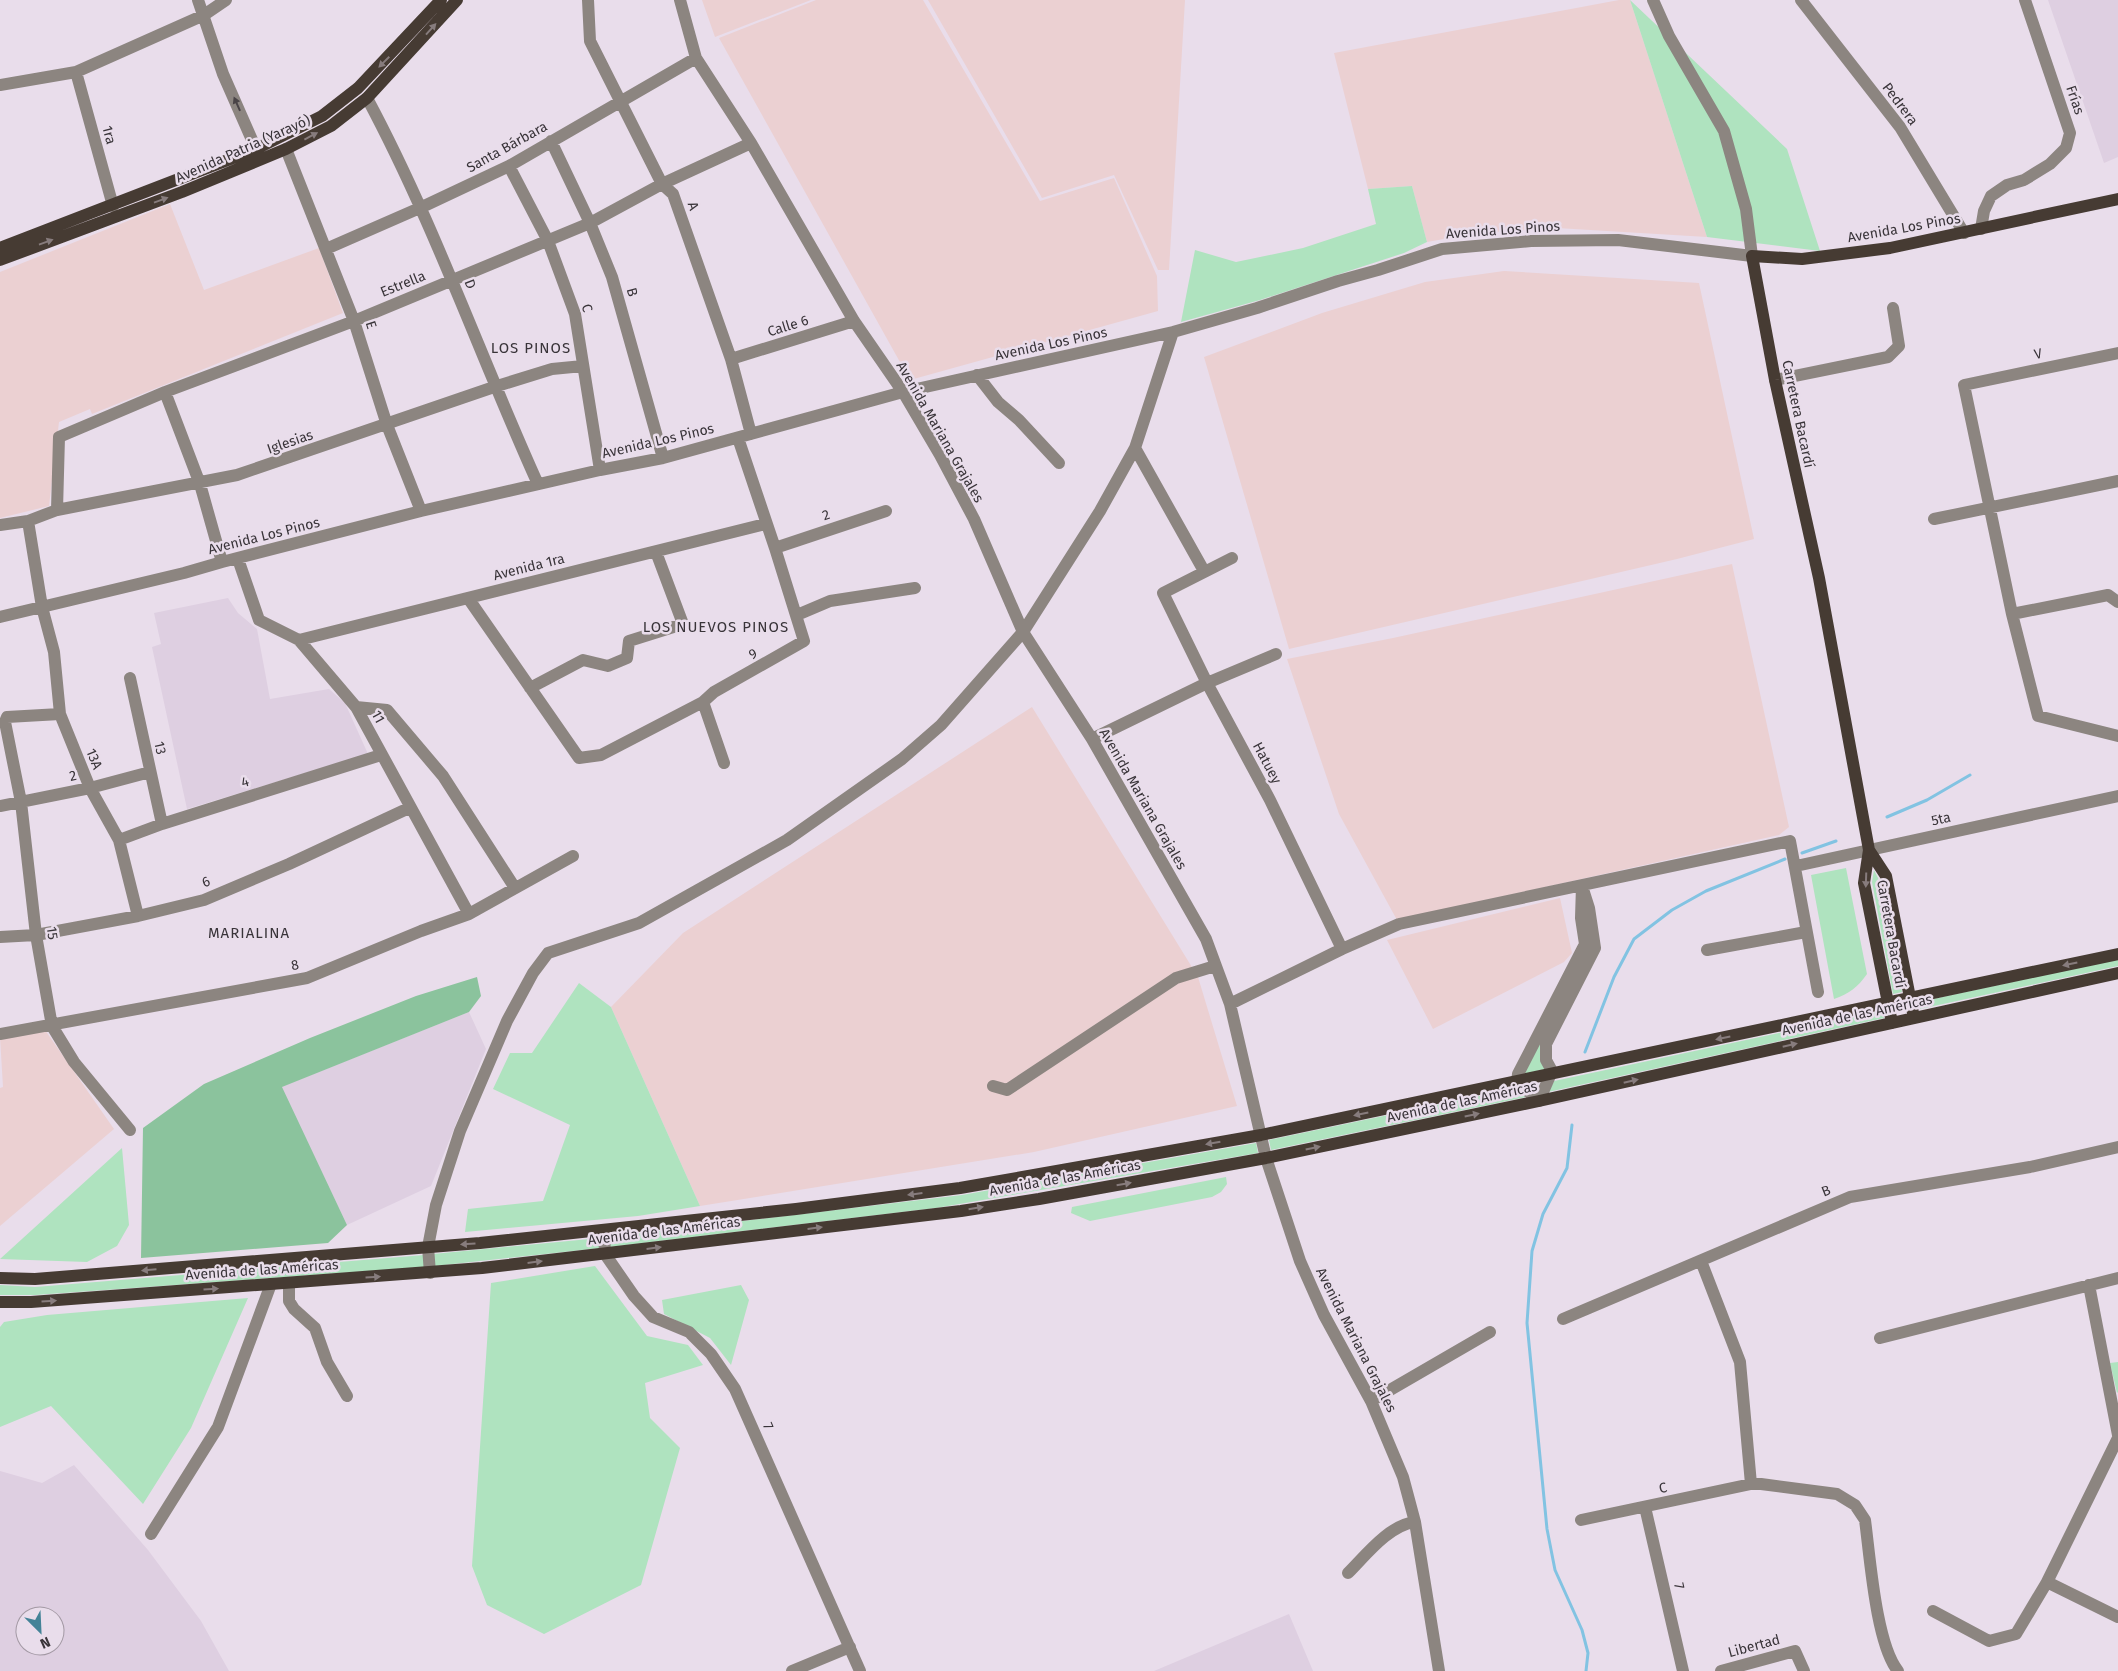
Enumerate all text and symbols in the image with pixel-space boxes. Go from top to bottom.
one-way arrow [425,23,437,35]
one-way arrow [378,55,390,67]
street label: Pedrera [1879,79,1921,129]
street label: Frías [2062,83,2088,117]
one-way arrow [232,97,240,111]
street label: Avenida Patria (Yarayó) [173,112,313,186]
street label: Santa Bárbara [464,118,550,176]
street label: 1ra [98,124,120,146]
one-way arrow [303,132,318,140]
one-way arrow [154,196,169,204]
street label: A [684,199,702,213]
street label: Avenida Los Pinos [1846,210,1962,246]
street label: Avenida Los Pinos [1445,217,1561,242]
one-way arrow [38,238,53,245]
street label: Estrella [378,267,428,301]
street label: D [460,277,480,291]
street label: B [623,286,641,298]
street label: C [578,302,596,314]
street label: Calle 6 [765,312,811,340]
street label: E [362,319,380,331]
street label: Avenida Los Pinos [993,324,1109,364]
district label: LOS PINOS [491,339,571,357]
street label: V [2032,345,2044,363]
street label: Avenida Mariana Grajales [893,358,988,506]
street label: Carretera Bacardí [1778,359,1818,470]
street label: Avenida Los Pinos [600,420,716,462]
street label: Iglesias [265,426,316,458]
street label: 2 [820,506,832,524]
street label: Avenida Los Pinos [206,514,322,558]
street label: Avenida 1ra [492,550,566,584]
district label: LOS NUEVOS PINOS [643,618,789,636]
street label: 9 [746,645,760,663]
street label: 11 [368,708,388,726]
street label: Avenida Mariana Grajales [1096,725,1191,873]
street label: Hatuey [1249,739,1285,787]
street label: 13 [150,740,170,756]
street label: 13A [82,746,106,772]
street label: 2 [68,767,78,785]
street label: 4 [239,773,252,791]
street label: 5ta [1930,809,1952,829]
one-way arrow [1862,872,1870,888]
street label: 6 [199,873,213,891]
street label: Carretera Bacardí [1873,878,1909,990]
district label: MARIALINA [208,924,290,942]
street label: 15 [43,925,61,941]
street label: 8 [290,956,301,974]
one-way arrow [2062,960,2078,968]
street label: Avenida de las Américas [1780,991,1934,1039]
one-way arrow [1716,1034,1731,1042]
one-way arrow [1782,1041,1797,1049]
one-way arrow [1624,1076,1640,1084]
street label: Avenida de las Américas [1385,1078,1539,1126]
one-way arrow [1353,1110,1368,1118]
one-way arrow [1465,1111,1480,1119]
one-way arrow [1205,1140,1221,1148]
one-way arrow [1306,1144,1321,1152]
street label: Avenida de las Américas [988,1156,1142,1200]
one-way arrow [1116,1179,1132,1187]
street label: B [1819,1182,1833,1200]
one-way arrow [907,1190,923,1198]
one-way arrow [969,1204,985,1212]
street label: Avenida de las Américas [587,1213,742,1249]
one-way arrow [808,1224,824,1232]
one-way arrow [460,1241,476,1249]
one-way arrow [646,1244,662,1252]
street label: Avenida de las Américas [185,1256,340,1284]
one-way arrow [527,1258,543,1266]
street label: Avenida Mariana Grajales [1312,1265,1400,1416]
one-way arrow [141,1267,157,1275]
one-way arrow [365,1273,381,1281]
one-way arrow [203,1285,219,1293]
one-way arrow [41,1297,57,1305]
street label: 7 [759,1420,777,1432]
street label: C [1657,1479,1669,1497]
street label: 7 [1670,1581,1688,1591]
north arrow [15,1606,65,1656]
street label: Libertad [1726,1631,1782,1661]
text: N [37,1633,53,1652]

